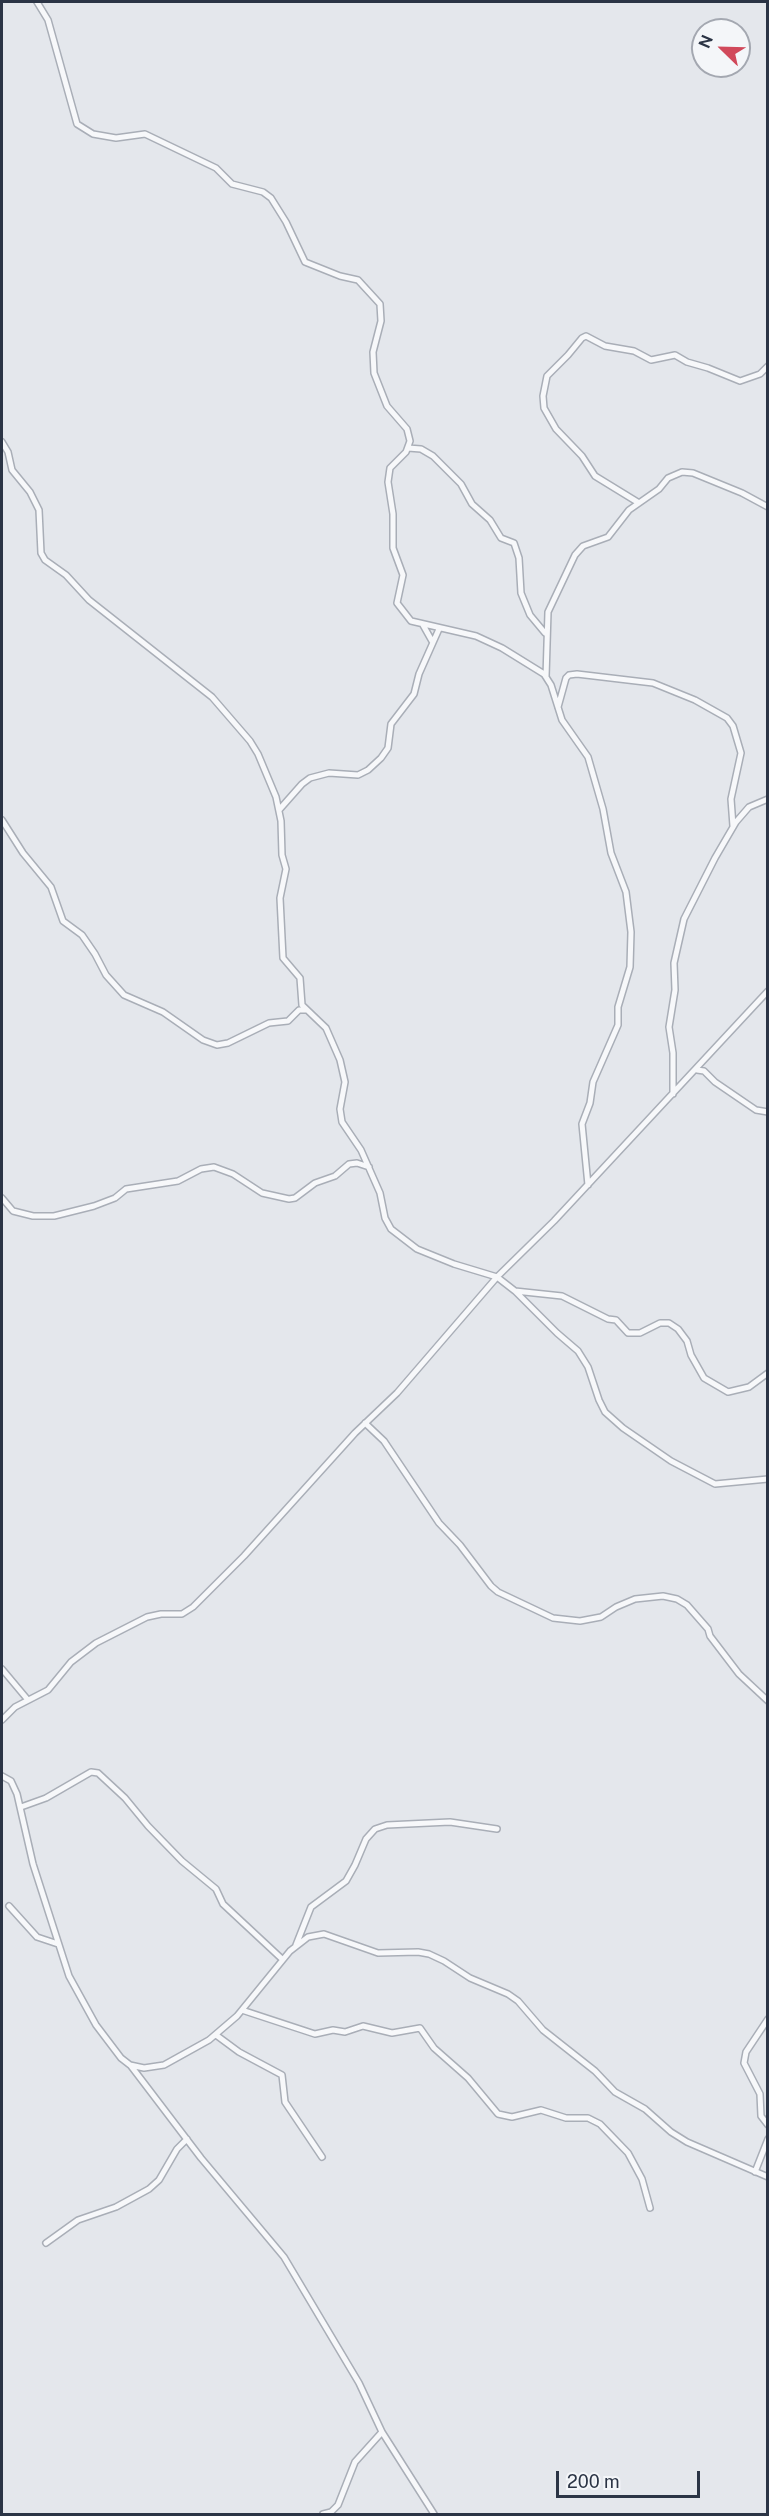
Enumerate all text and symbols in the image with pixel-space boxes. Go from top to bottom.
north arrow [691,18,751,78]
text: N [695,32,717,51]
scale bar [559,2459,703,2497]
text: 200 m [567,2471,620,2492]

